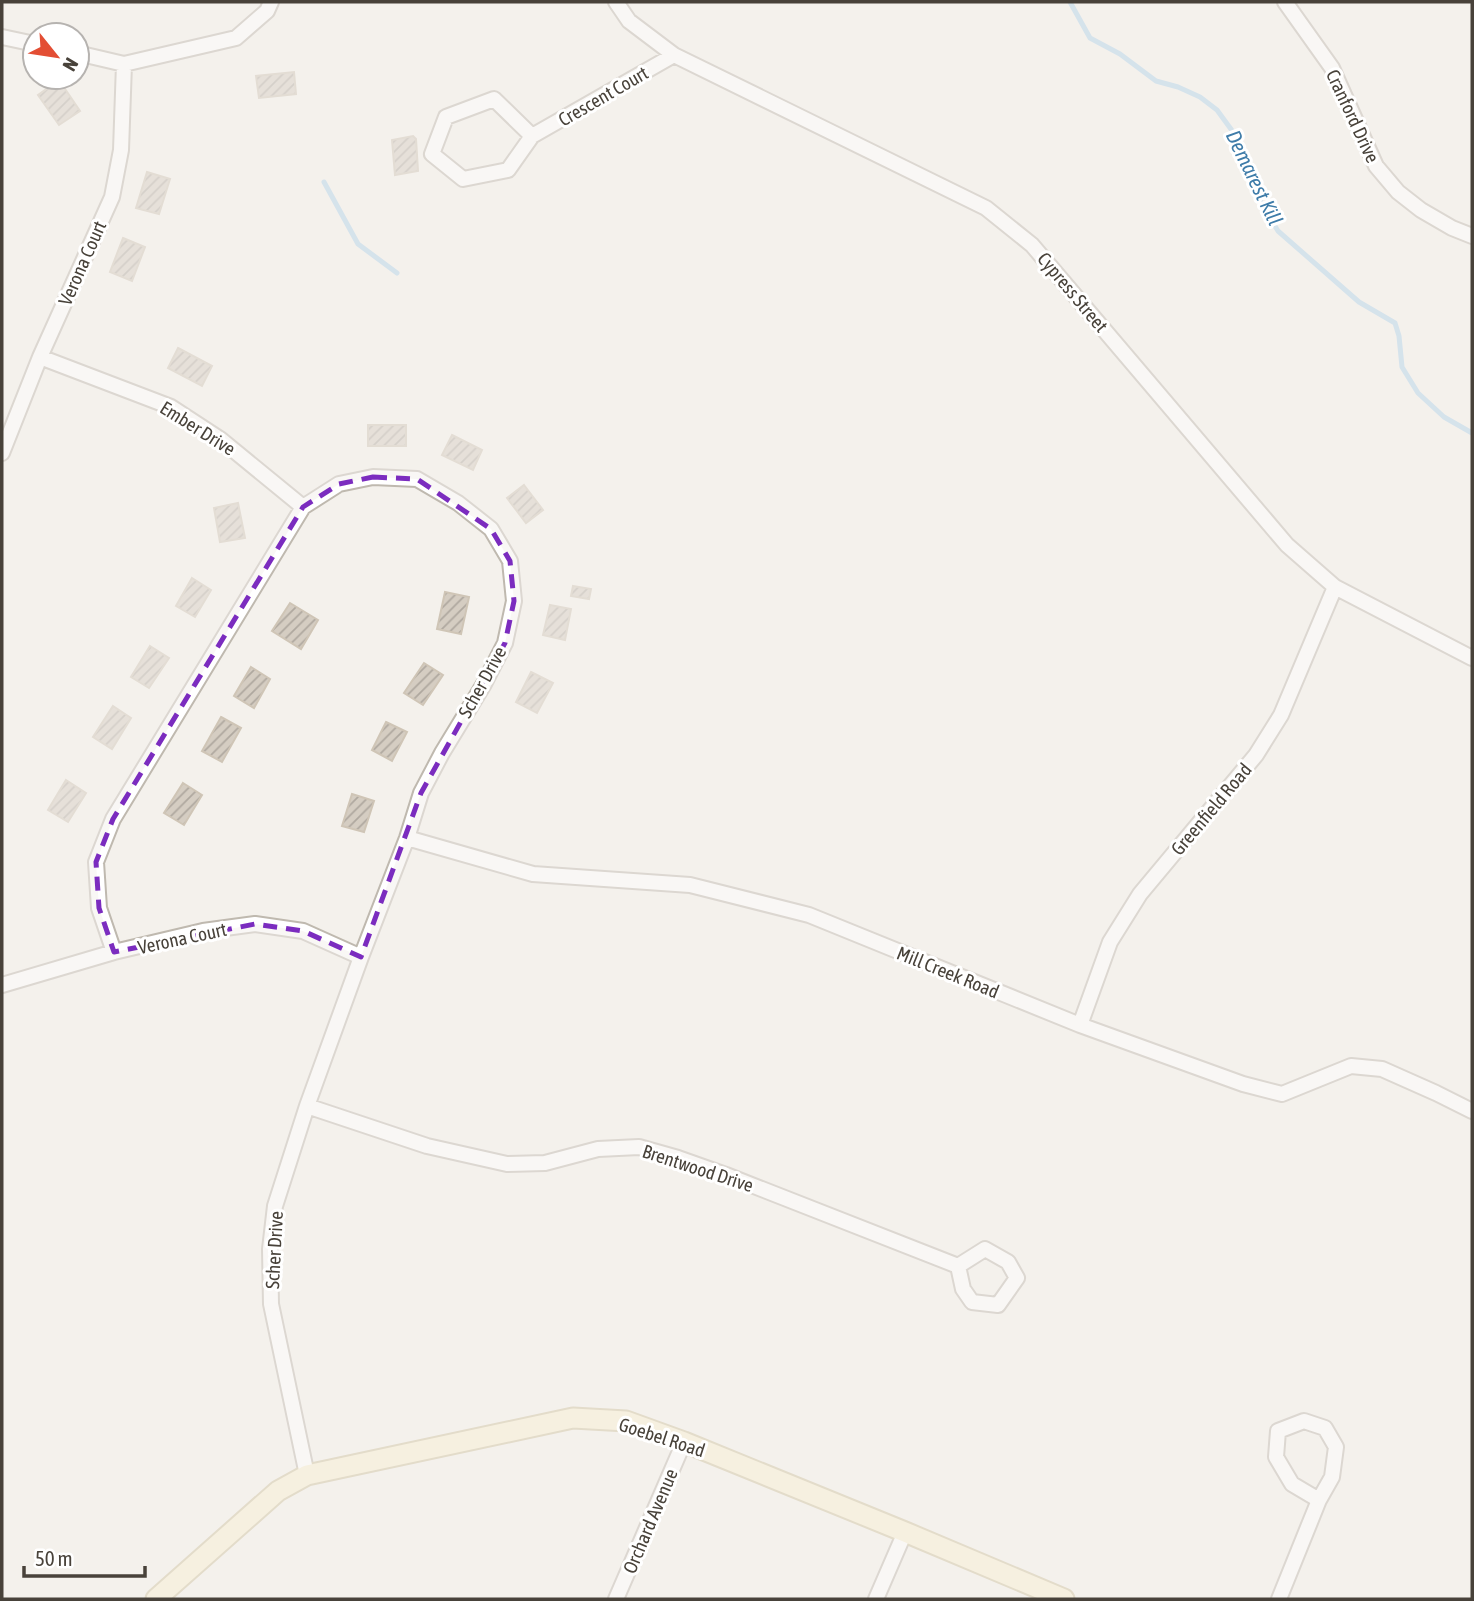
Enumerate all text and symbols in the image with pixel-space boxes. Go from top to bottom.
north arrow [21,21,91,91]
text: N [58,54,83,75]
street label: Crescent Court [554,61,652,131]
street label: Cranford Drive [1322,66,1384,166]
water label: Demarest Kill [1222,126,1288,229]
street label: Verona Court [54,217,110,309]
street label: Cypress Street [1033,248,1113,336]
street label: Ember Drive [156,396,240,460]
street label: Scher Drive [453,643,511,721]
street label: Greenfield Road [1166,759,1256,859]
street label: Verona Court [136,918,228,958]
street label: Mill Creek Road [894,942,1002,1002]
street label: Brentwood Drive [640,1140,756,1196]
street label: Scher Drive [261,1211,287,1289]
street label: Goebel Road [616,1413,708,1461]
street label: Orchard Avenue [618,1465,682,1577]
scale bar [24,1534,145,1578]
text: 50 m [35,1546,73,1570]

